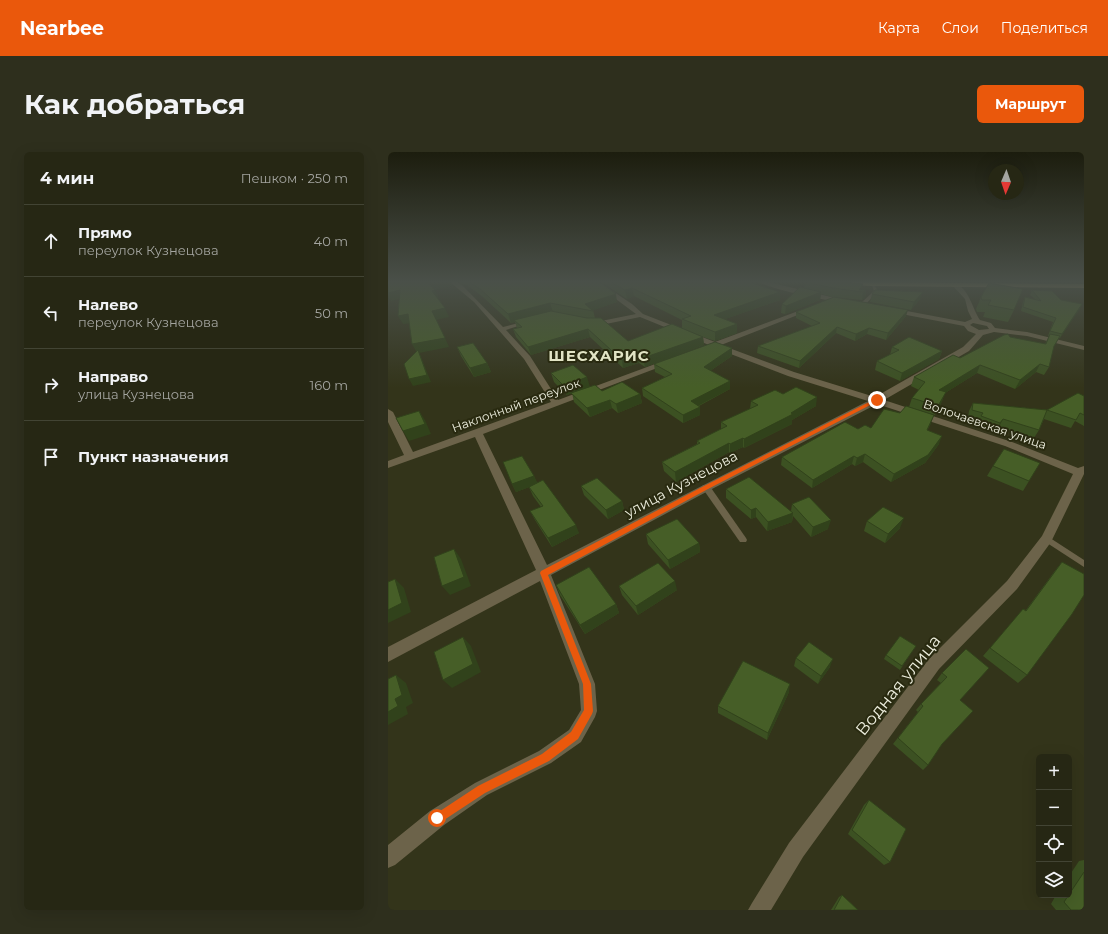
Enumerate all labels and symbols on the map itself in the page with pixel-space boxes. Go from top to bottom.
north arrow [988,164,1024,200]
district label: ШЕСХАРИС [548,346,650,365]
street label: Наклонный переулок [450,375,582,435]
route end [868,391,886,409]
street label: Волочаевская улица [921,396,1049,452]
street label: улица Кузнецова [621,447,741,522]
street label: Водная улица [851,631,945,739]
route start [428,809,446,827]

